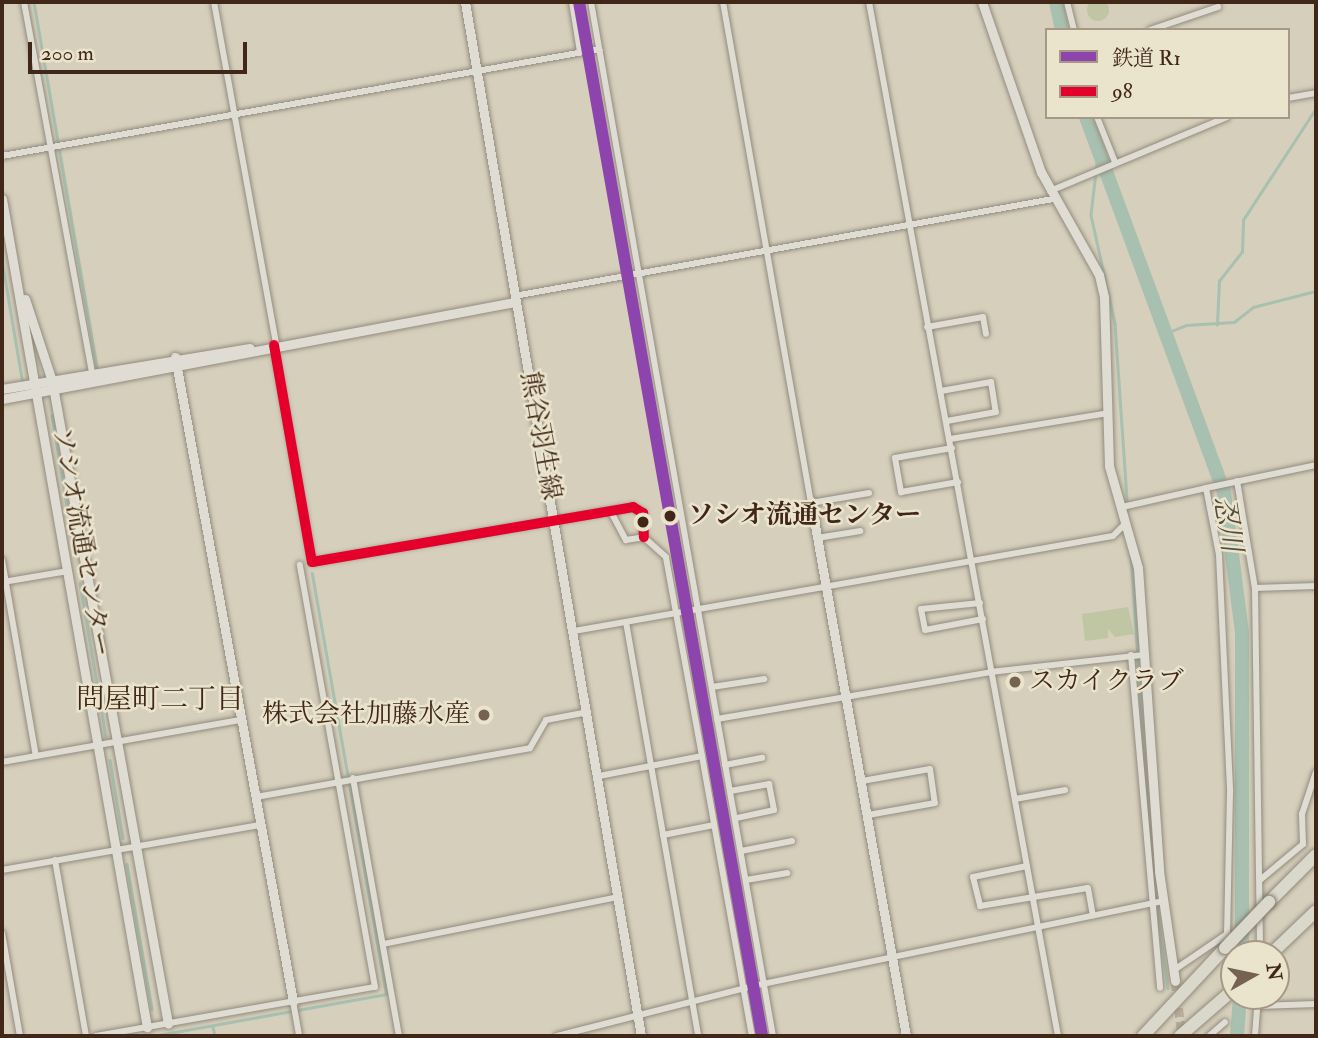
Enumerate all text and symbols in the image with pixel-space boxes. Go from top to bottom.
scale bar [32,28,250,72]
legend [1045,28,1290,119]
text: 200 m [41,40,94,67]
text: 鉄道 R1 [1112,45,1181,72]
text: 98 [1112,78,1133,105]
street label: 熊谷羽生線 [513,369,567,503]
street label: ソシオ流通センター [45,424,117,660]
water label: 忍川 [1206,494,1248,554]
place label: ソシオ流通センター [688,500,922,532]
marker: ソシオ流通センター [658,504,682,528]
unlabelled marker [636,515,650,529]
place label: スカイクラブ [1029,666,1185,698]
marker: スカイクラブ [1007,674,1023,690]
district label: 問屋町二丁目 [76,683,244,717]
place label: 株式会社加藤水産 [262,699,470,731]
marker: 株式会社加藤水産 [476,707,492,723]
north arrow [1220,940,1290,1010]
text: N [1261,962,1287,982]

